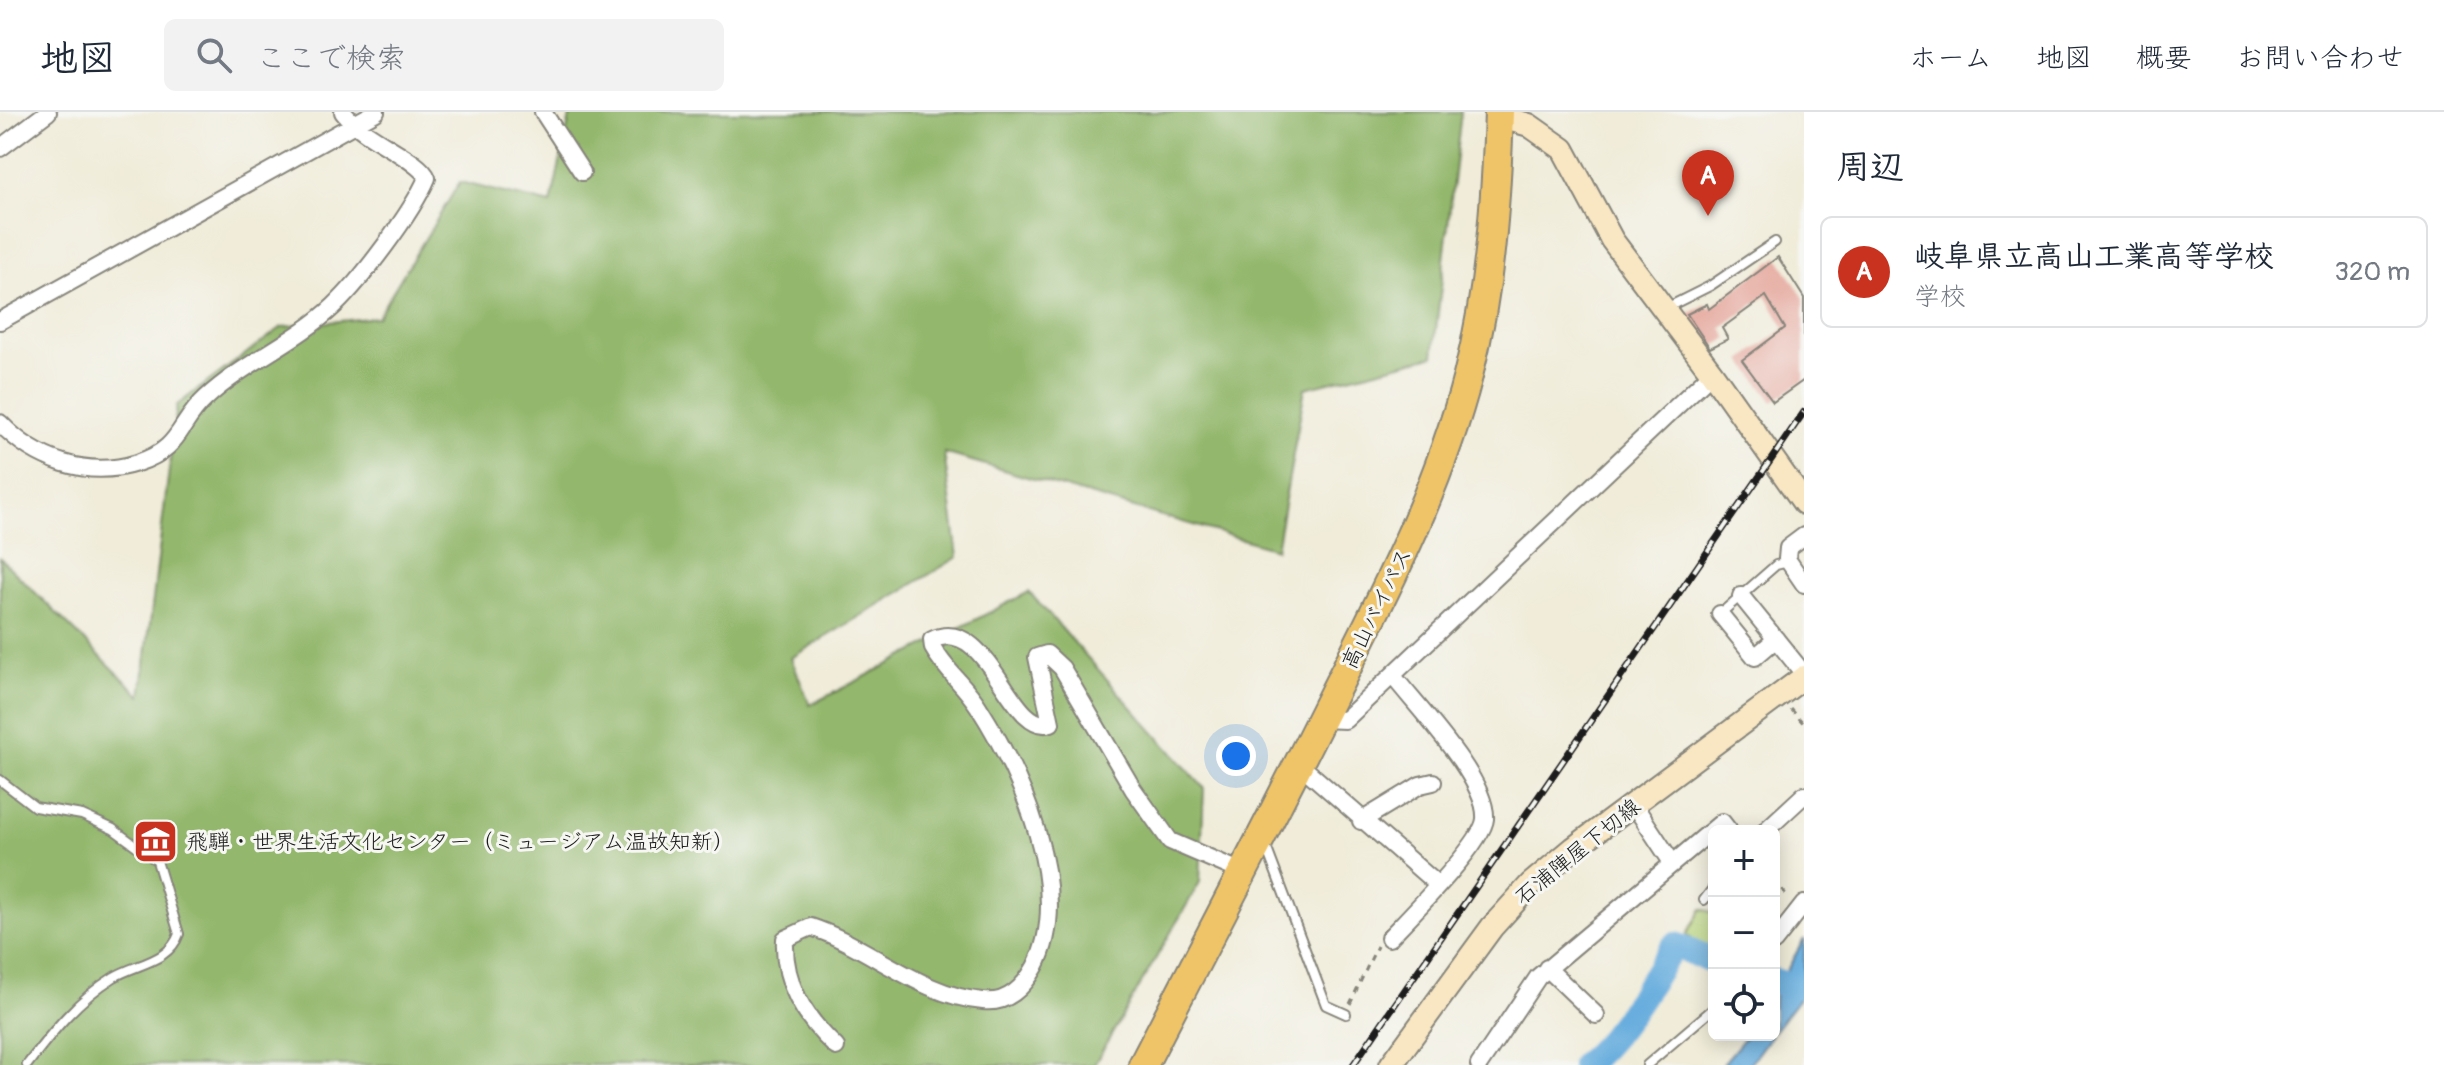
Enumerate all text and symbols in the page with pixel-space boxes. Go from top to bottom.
search box [164,19,724,91]
icon: search [192,33,236,77]
text: 地図 [40,35,116,83]
text: ここで検索 [256,40,406,77]
text: ホーム [1909,41,1992,76]
text: 地図 [2036,41,2092,76]
text: 概要 [2136,41,2192,76]
text: お問い合わせ [2236,41,2404,76]
text: 周辺 [1836,146,1904,189]
pin: A [1682,150,1734,216]
text: 岐阜県立高山工業高等学校 [1914,238,2274,275]
text: A [1856,256,1872,288]
text: 320 m [2334,256,2410,288]
text: 学校 [1914,281,1966,313]
street label: 高山バイパス [1335,543,1418,674]
your location [1216,736,1256,776]
street label: 石浦陣屋下切線 [1509,792,1646,911]
museum icon: 飛騨・世界生活文化センター（ミュージアム温故知新） [131,817,179,865]
map controls [1708,825,1780,1041]
button: + [1708,825,1780,897]
place label: 飛騨・世界生活文化センター（ミュージアム温故知新） [186,828,735,856]
button: − [1708,897,1780,969]
button: locate [1708,969,1780,1041]

